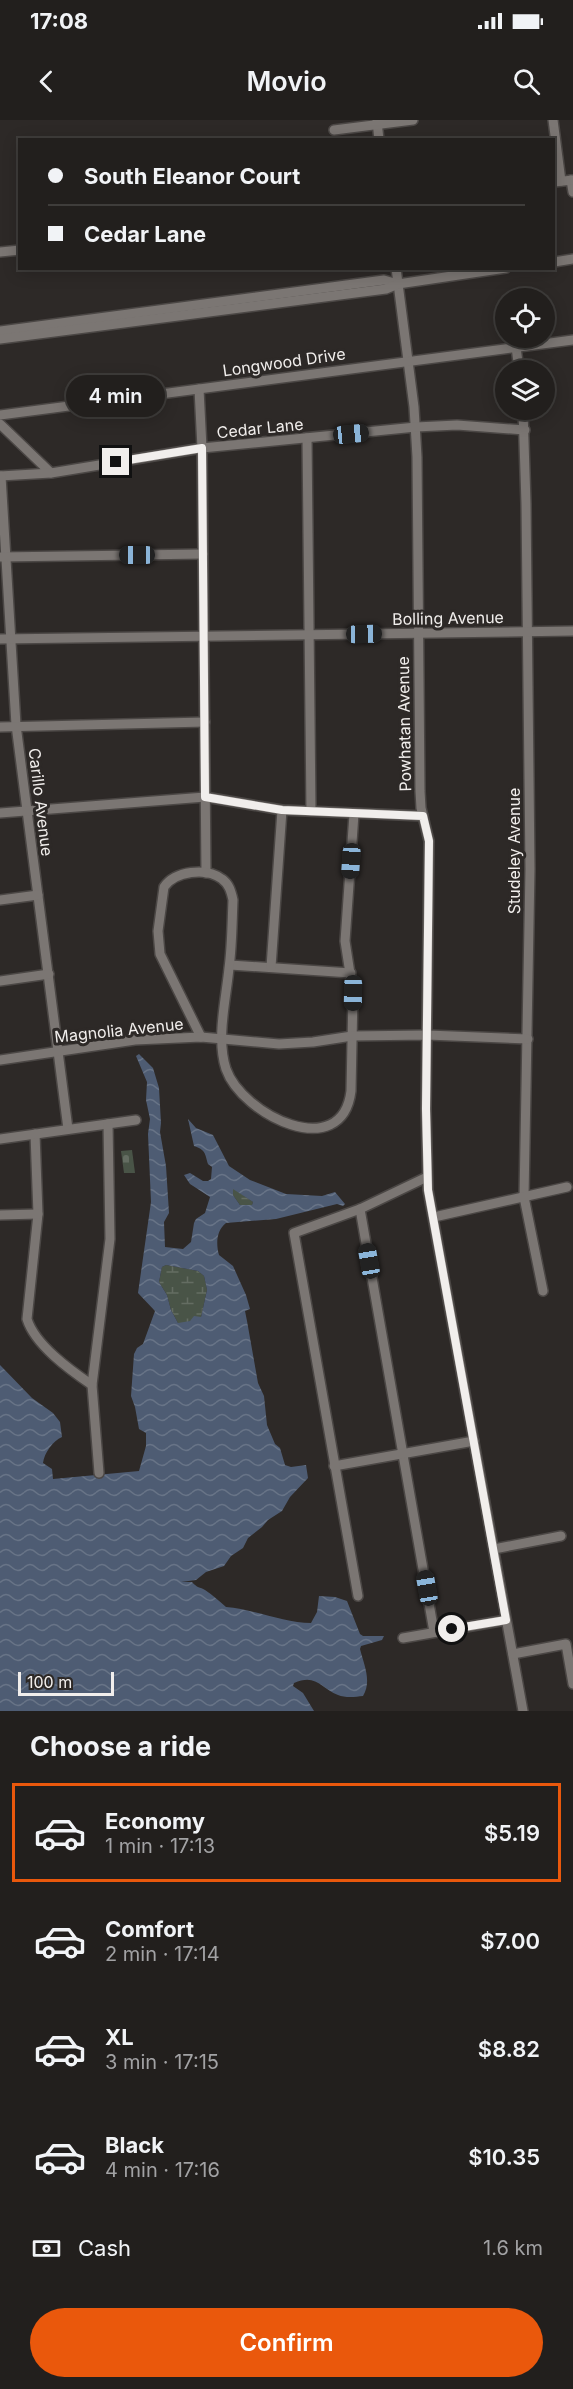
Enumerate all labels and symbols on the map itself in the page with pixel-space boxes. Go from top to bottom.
street label: Longwood Drive [221,343,347,381]
callout: 4 min [66,375,166,417]
street label: Cedar Lane [216,414,304,442]
car [332,423,370,445]
route end [102,448,129,475]
car [119,546,155,564]
street label: Bolling Avenue [392,607,504,629]
car [346,625,382,643]
street label: Powhatan Avenue [393,656,415,792]
street label: Carillo Avenue [24,747,58,857]
street label: Studeley Avenue [504,788,524,914]
car [341,842,361,880]
car [344,975,362,1011]
street label: Magnolia Avenue [53,1013,185,1047]
car [357,1242,381,1280]
car [415,1569,439,1607]
route start [438,1615,465,1642]
scale bar [18,1669,114,1696]

